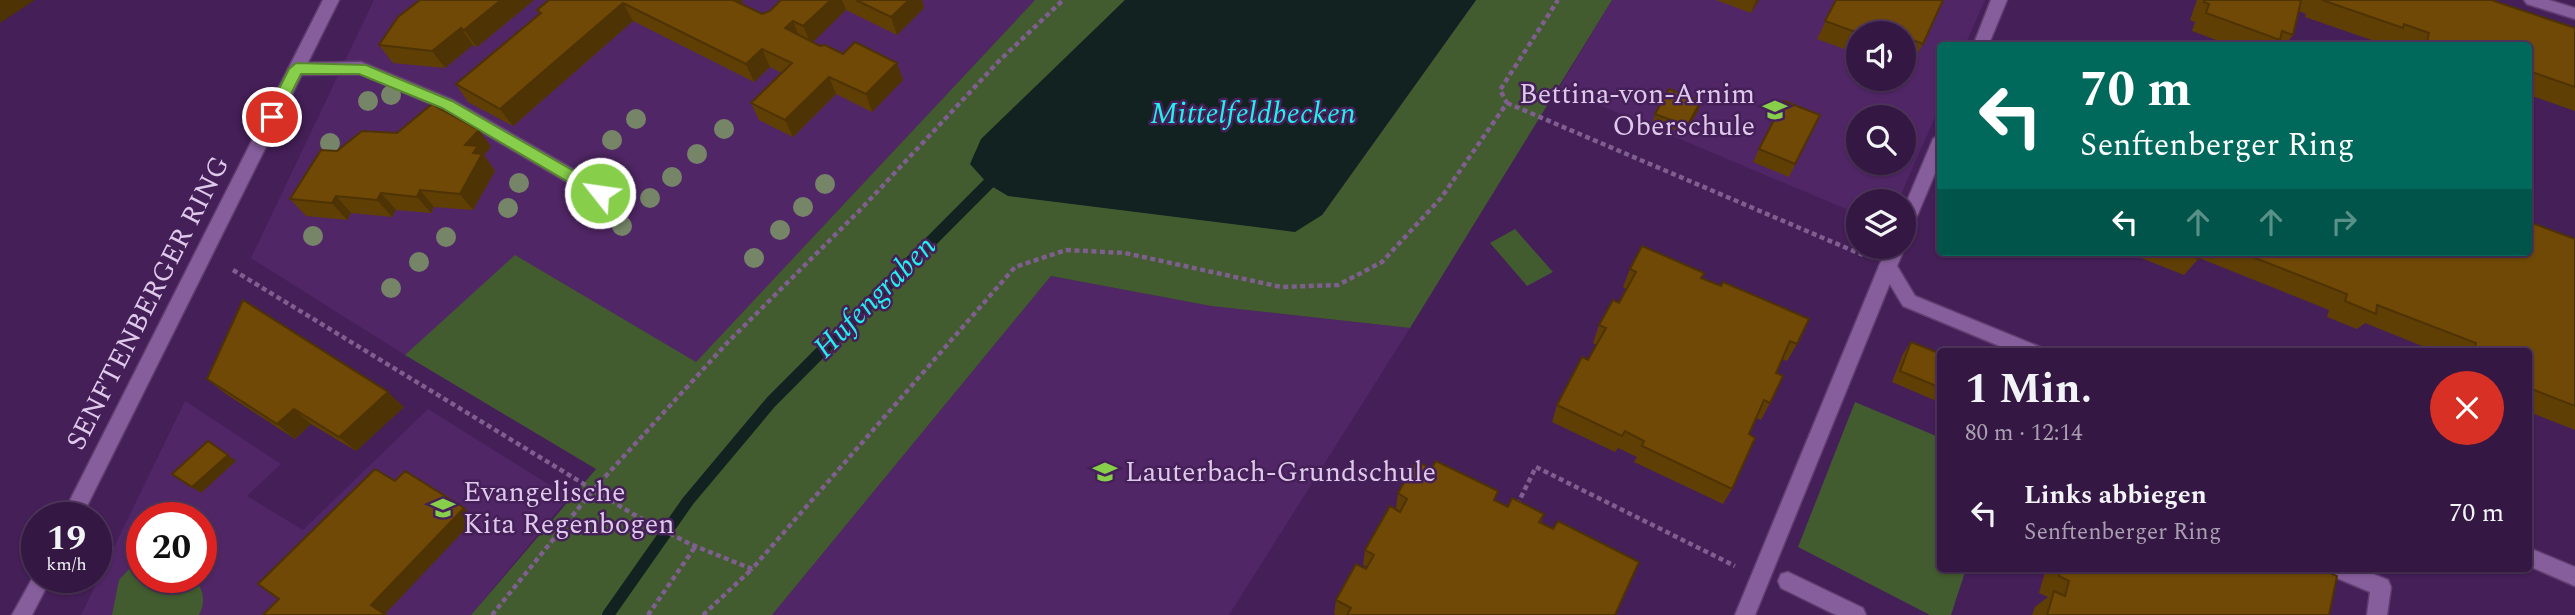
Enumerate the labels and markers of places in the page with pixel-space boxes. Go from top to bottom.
place label: Bettina-von-Arnim Oberschule [1519,73,1755,148]
pin [242,87,302,147]
school or university icon: Bettina-von-Arnim Oberschule [1761,96,1789,124]
place label: Lauterbach-Grundschule [1125,451,1436,494]
school or university icon: Lauterbach-Grundschule [1091,458,1119,486]
place label: Evangelische Kita Regenbogen [463,471,675,546]
school or university icon: Evangelische Kita Regenbogen [429,494,457,522]

